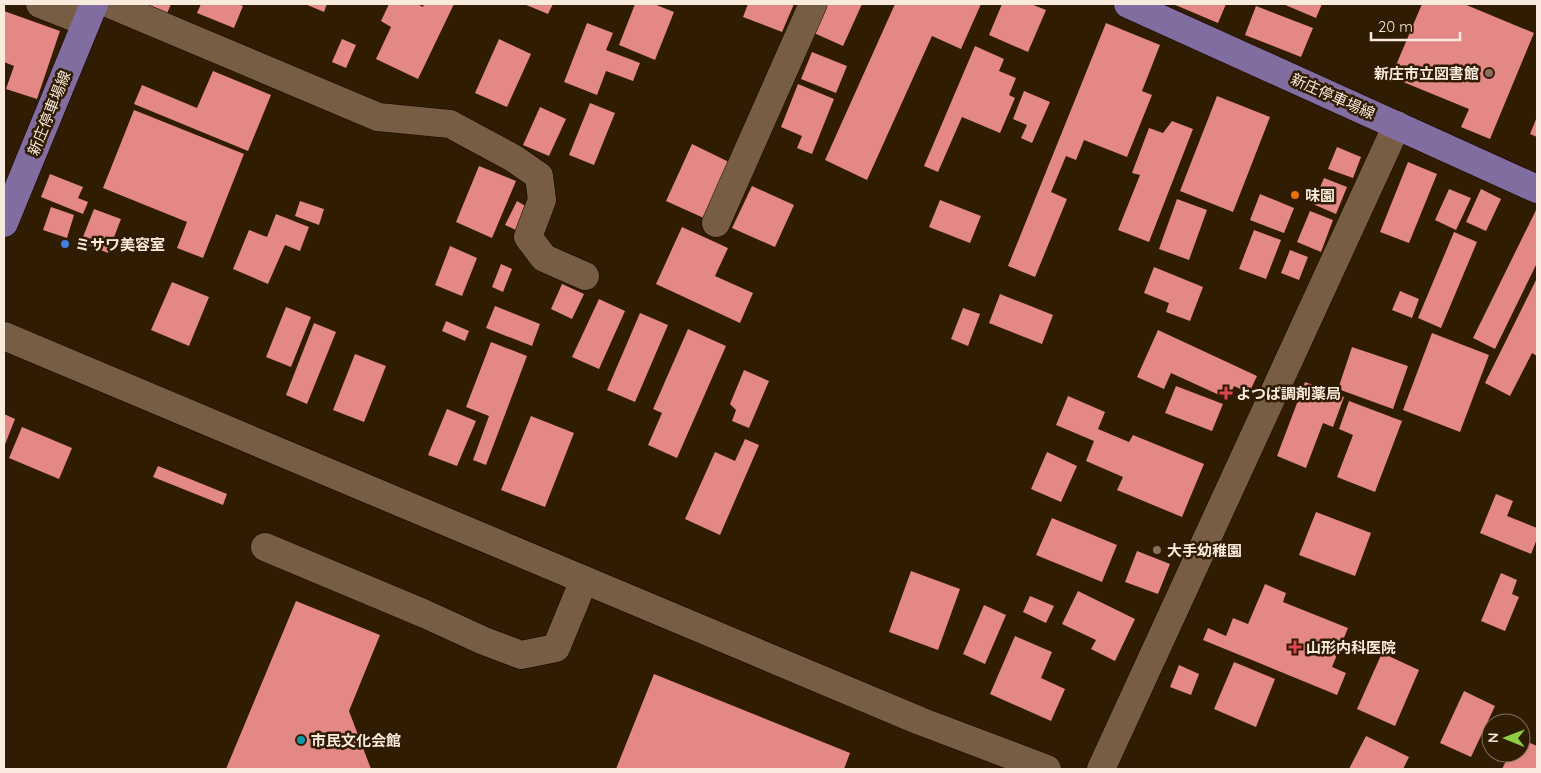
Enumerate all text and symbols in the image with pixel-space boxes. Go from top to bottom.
scale bar [1371,10,1460,42]
text: 20 m [1378,17,1413,36]
place label: 新庄市立図書館 [1374,64,1479,83]
marker: 新庄市立図書館 [1483,67,1495,79]
street label: 新庄停車場線 [23,68,75,158]
street label: 新庄停車場線 [1288,69,1378,123]
place label: 味園 [1305,186,1335,205]
marker: 味園 [1289,189,1301,201]
place label: ミサワ美容室 [75,235,165,254]
marker: ミサワ美容室 [59,238,71,250]
place label: よつば調剤薬局 [1236,384,1341,403]
marker: よつば調剤薬局 [1220,387,1232,399]
place label: 大手幼稚園 [1167,541,1242,560]
marker: 大手幼稚園 [1151,544,1163,556]
place label: 山形内科医院 [1306,638,1396,657]
marker: 山形内科医院 [1288,640,1302,654]
north arrow [1481,713,1531,763]
place label: 市民文化会館 [311,731,401,750]
text: N [1484,732,1502,743]
marker: 市民文化会館 [295,734,307,746]

